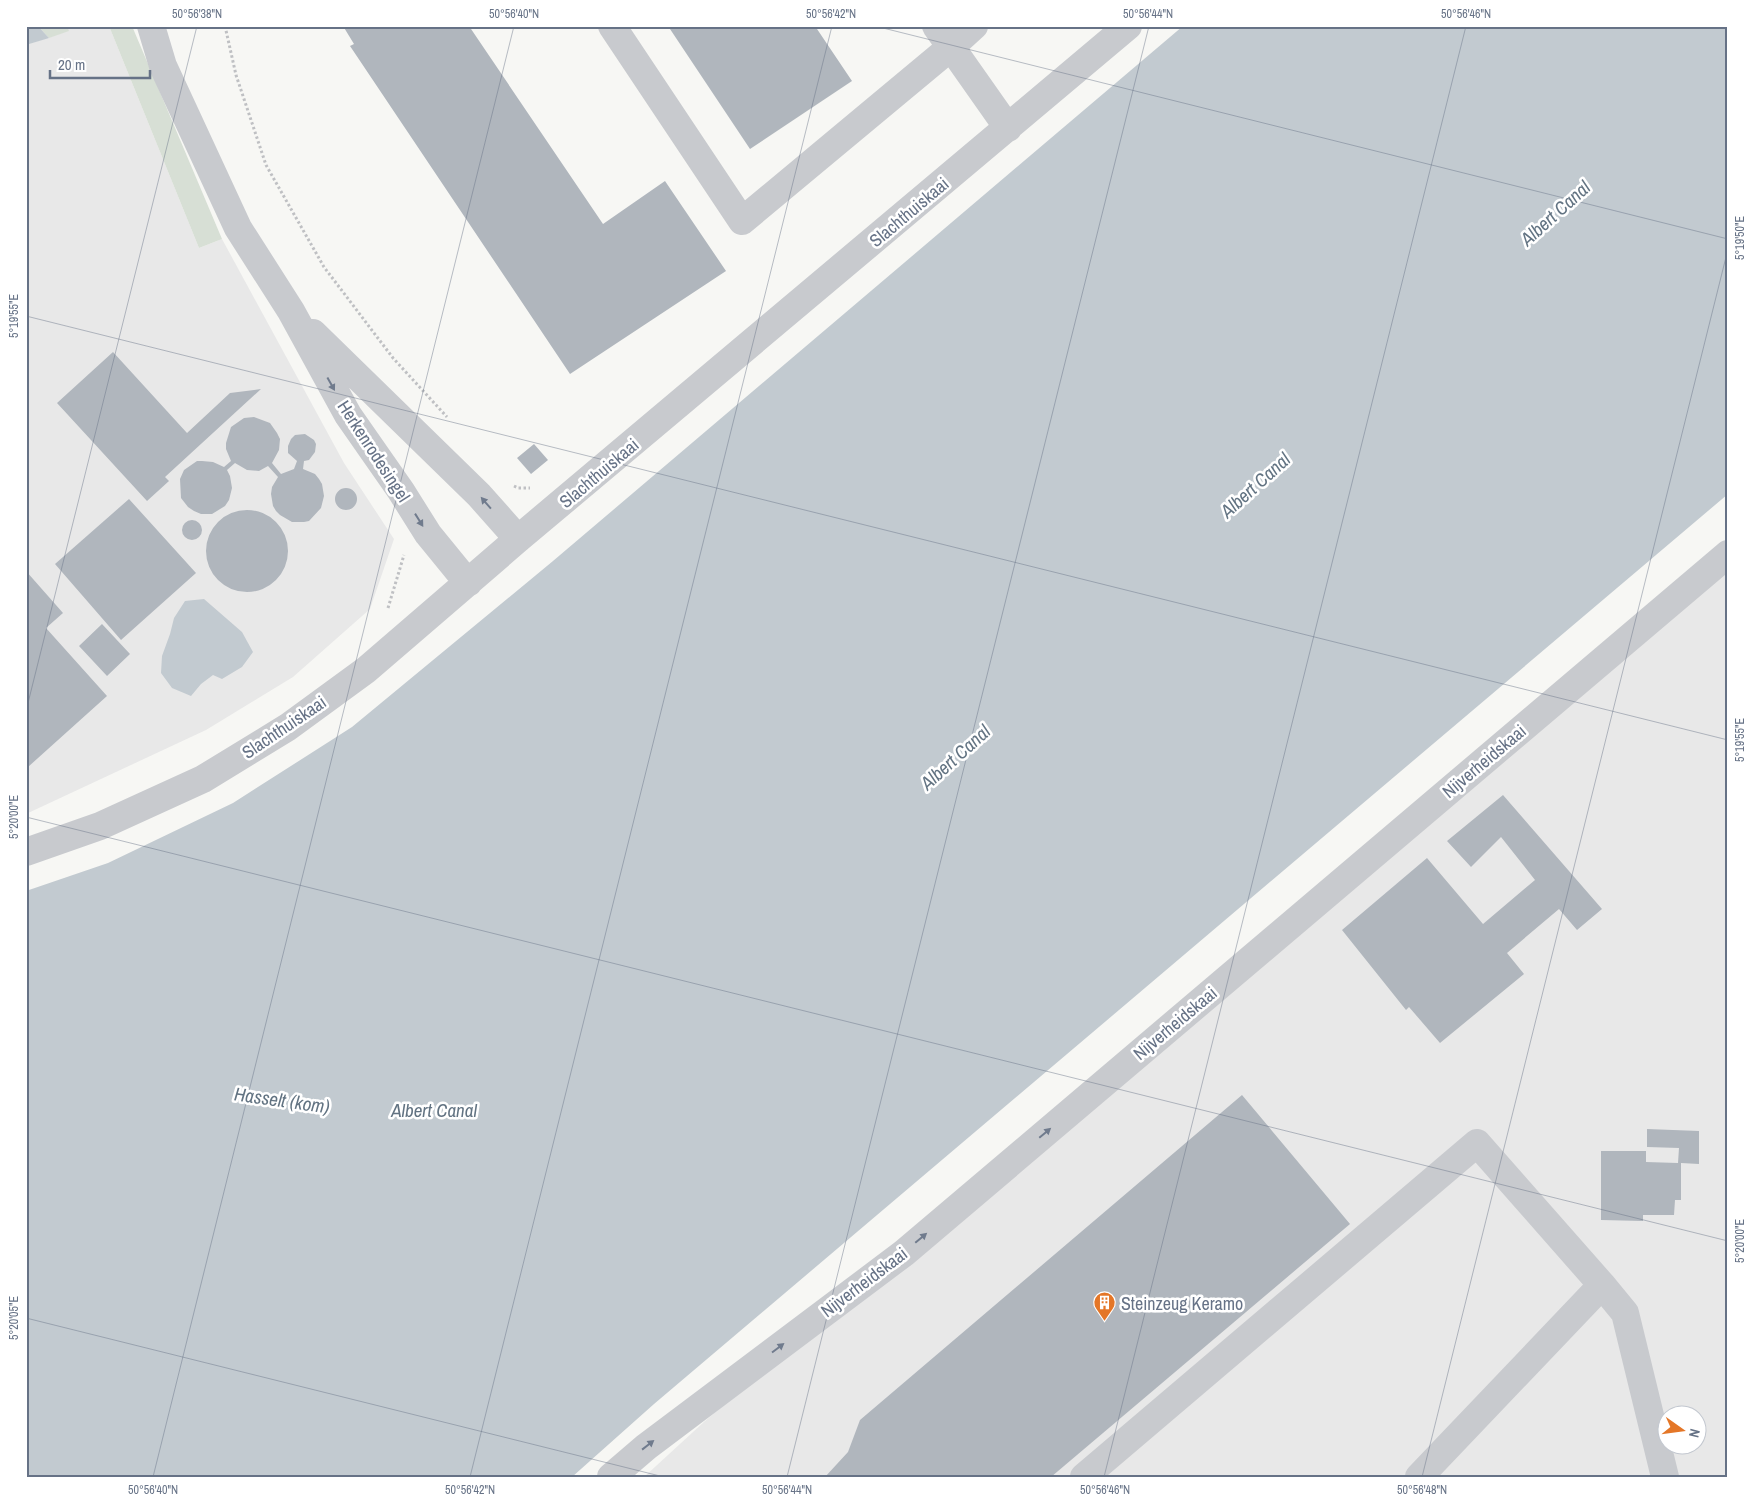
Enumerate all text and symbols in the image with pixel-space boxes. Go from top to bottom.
text: 50°56'38"N [172,6,222,22]
text: 50°56'40"N [489,6,539,22]
text: 50°56'42"N [806,6,856,22]
text: 50°56'44"N [1123,6,1173,22]
text: 50°56'46"N [1441,6,1491,22]
scale bar [50,48,150,80]
text: 20 m [58,54,85,75]
street label: Slachthuiskaai [864,171,954,253]
water label: Albert Canal [1514,174,1596,252]
text: 5°19'50"E [1732,216,1748,260]
text: 5°19'55"E [6,294,22,338]
one-way arrow [327,377,335,391]
street label: Herkenrodesingel [332,395,416,507]
street label: Slachthuiskaai [554,432,644,514]
water label: Albert Canal [1214,446,1296,524]
one-way arrow [480,497,492,509]
one-way arrow [414,514,424,527]
street label: Slachthuiskaai [237,690,331,764]
water label: Albert Canal [914,718,996,796]
street label: Nijverheidskaai [1437,718,1531,804]
text: 5°19'55"E [1732,718,1748,762]
text: 5°20'00"E [6,795,22,839]
street label: Nijverheidskaai [1128,980,1222,1066]
water label: Hasselt (kom) [233,1080,331,1120]
water label: Albert Canal [390,1097,477,1123]
one-way arrow [1039,1128,1051,1139]
text: 5°20'00"E [1732,1219,1748,1263]
one-way arrow [914,1233,927,1244]
street label: Nijverheidskaai [816,1241,912,1323]
building icon: Steinzeug Keramo [1093,1291,1117,1322]
place label: Steinzeug Keramo [1121,1291,1243,1316]
text: 5°20'05"E [6,1296,22,1340]
one-way arrow [771,1342,784,1353]
north arrow [1656,1406,1706,1456]
text: N [1685,1427,1704,1439]
one-way arrow [641,1440,654,1451]
text: 50°56'40"N [128,1482,178,1498]
text: 50°56'42"N [445,1482,495,1498]
text: 50°56'44"N [762,1482,812,1498]
text: 50°56'46"N [1080,1482,1130,1498]
text: 50°56'48"N [1397,1482,1447,1498]

